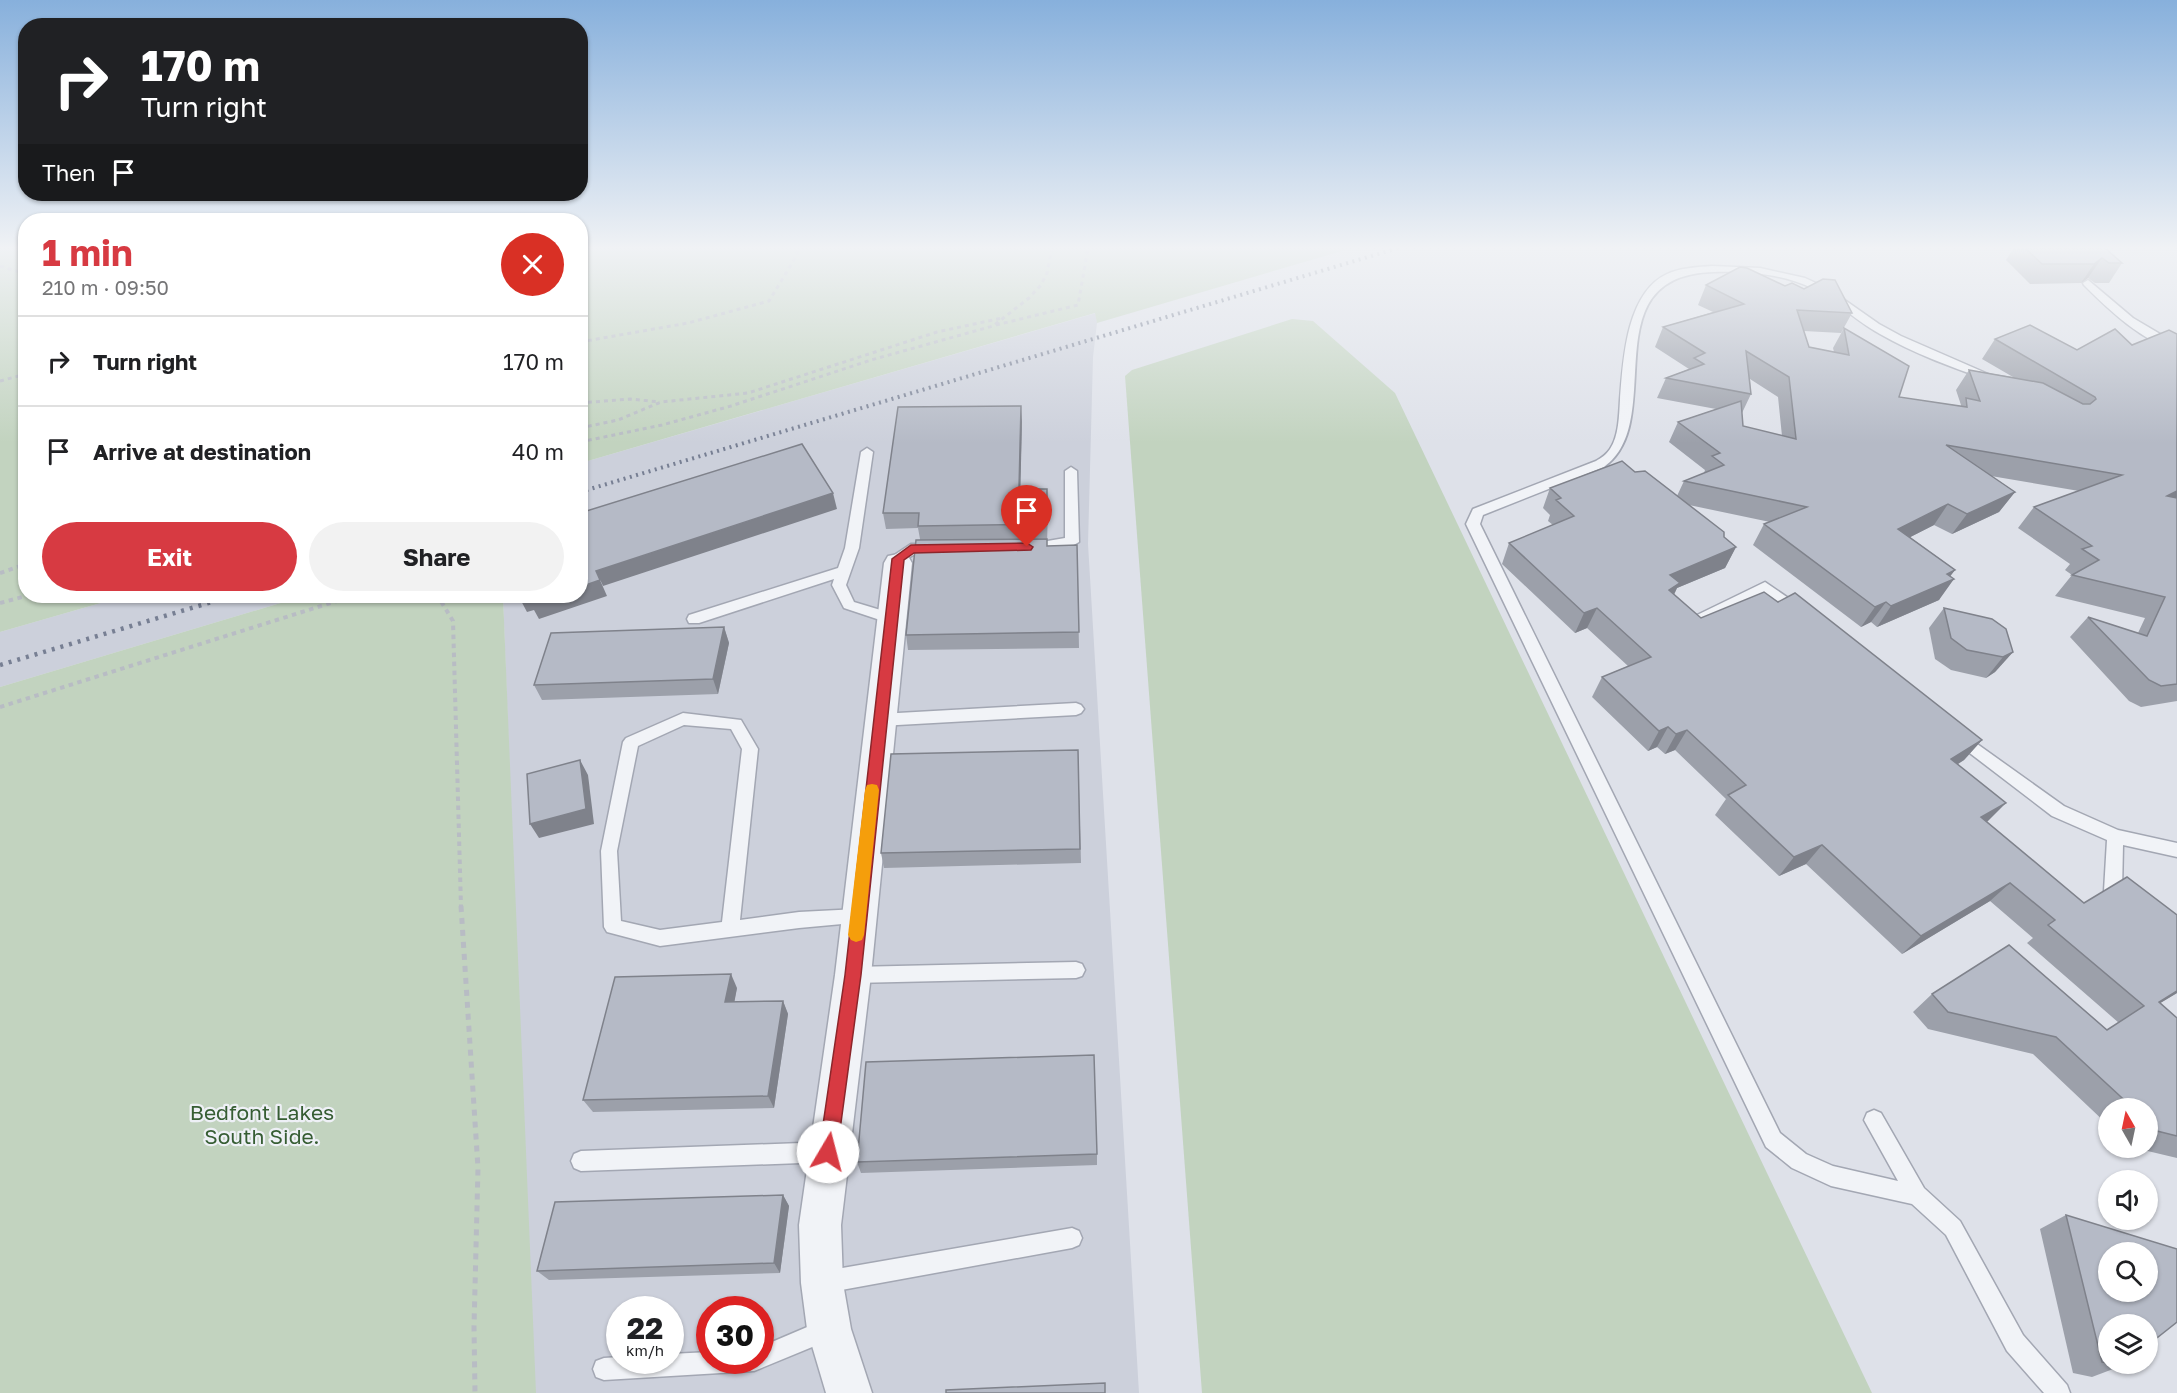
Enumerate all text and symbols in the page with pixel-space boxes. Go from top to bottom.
text: 170 m [141,40,260,90]
icon: right [42,42,120,120]
text: Turn right [141,91,267,123]
icon: arrive [107,156,140,189]
text: Then [42,159,95,186]
text: 1 min [42,231,133,274]
button: close [501,233,564,296]
text: 210 m · 09:50 [42,275,169,299]
icon: right [42,345,75,378]
text: Turn right [93,348,197,375]
text: 170 m [503,348,564,375]
icon: arrive [42,435,75,468]
text: Arrive at destination [93,438,311,465]
text: 40 m [512,438,564,465]
pin [1001,485,1052,547]
icon: arrive [1010,494,1043,527]
button: Exit [42,522,297,591]
button: Share [309,522,564,591]
north arrow [2098,1098,2158,1158]
map controls [2098,1098,2158,1374]
park label: Bedfont Lakes South Side. [190,1099,334,1149]
position arrow [796,1120,860,1184]
button: sound [2098,1170,2158,1230]
button: search [2098,1242,2158,1302]
speed limit sign: 30 [696,1296,774,1374]
text: 22 [627,1310,663,1346]
button: layers [2098,1314,2158,1374]
text: km/h [626,1341,664,1359]

